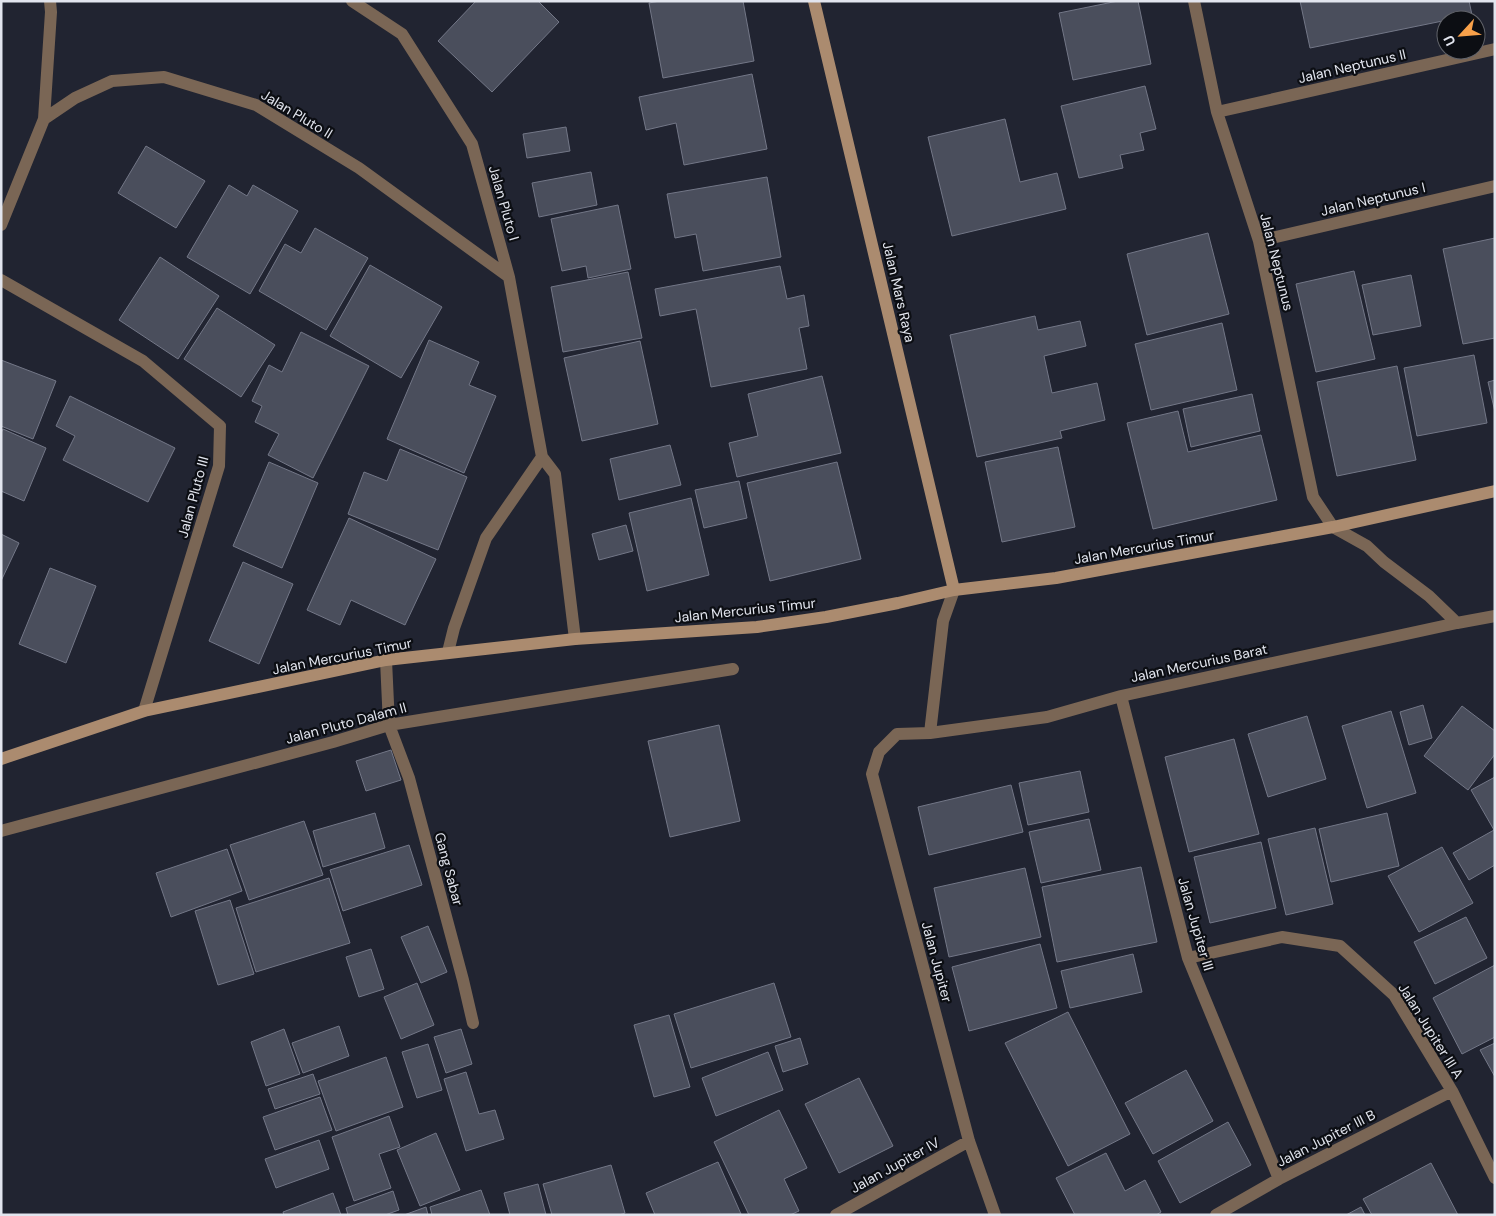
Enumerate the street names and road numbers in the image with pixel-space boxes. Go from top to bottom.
street label: Jalan Neptunus II [1296,45,1408,87]
street label: Jalan Pluto II [258,86,336,142]
street label: Jalan Pluto I [485,164,523,242]
street label: Jalan Neptunus I [1319,178,1427,220]
street label: Jalan Neptunus [1256,211,1298,313]
street label: Jalan Mars Raya [879,240,919,344]
street label: Jalan Pluto III [173,454,213,540]
street label: Jalan Mercurius Timur [1073,526,1215,568]
street label: Jalan Mercurius Timur [673,594,817,626]
street label: Jalan Mercurius Timur [271,634,413,678]
street label: Jalan Mercurius Barat [1129,640,1269,686]
street label: Jalan Pluto Dalam II [284,698,408,748]
street label: Gang Sabar [431,830,467,908]
street label: Jalan Jupiter III [1174,875,1218,973]
street label: Jalan Jupiter [918,920,956,1004]
street label: Jalan Jupiter III A [1394,980,1468,1082]
street label: Jalan Jupiter III B [1274,1105,1378,1171]
street label: Jalan Jupiter IV [847,1133,943,1197]

